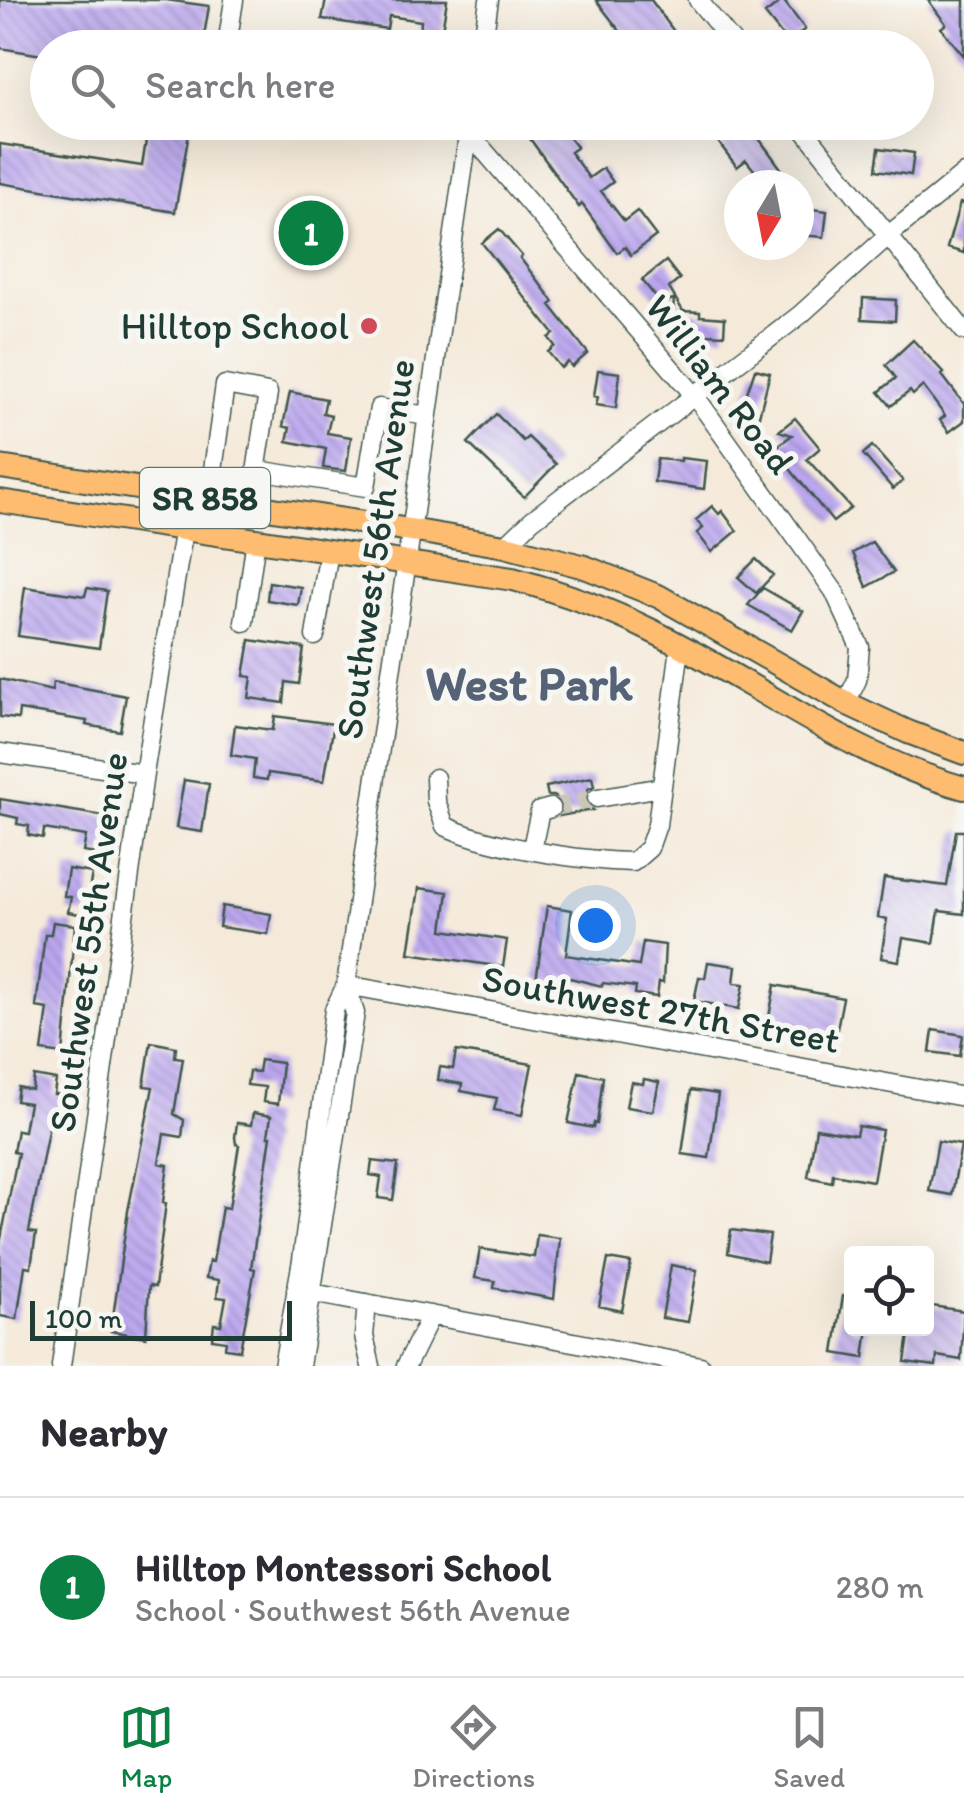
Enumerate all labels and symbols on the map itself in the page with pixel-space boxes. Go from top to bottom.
north arrow [724,170,814,260]
pin: 1 [278,196,344,270]
street label: William Road [636,285,804,483]
place label: Hilltop School [121,303,349,349]
marker: Hilltop School [358,315,380,337]
street label: Southwest 56th Avenue [326,356,424,742]
road number: SR 858 [140,468,270,528]
district label: West Park [425,654,634,712]
street label: Southwest 55th Avenue [39,749,137,1135]
your location [570,900,621,951]
street label: Southwest 27th Street [479,955,843,1063]
scale bar [30,1296,292,1340]

